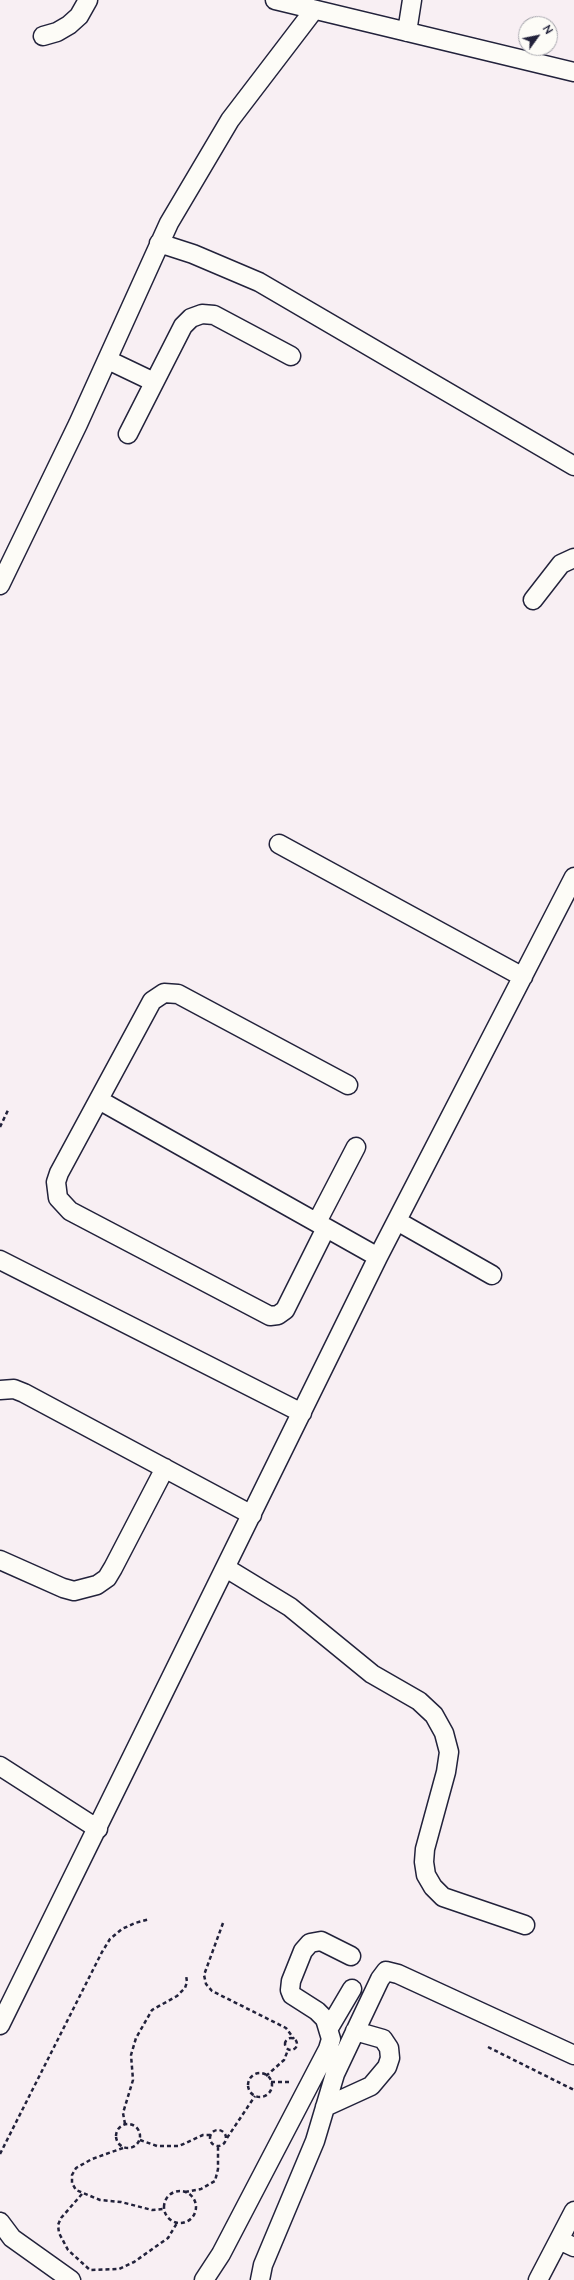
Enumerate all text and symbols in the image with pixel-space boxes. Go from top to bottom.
north arrow [518,16,558,56]
text: N [539,23,556,37]

